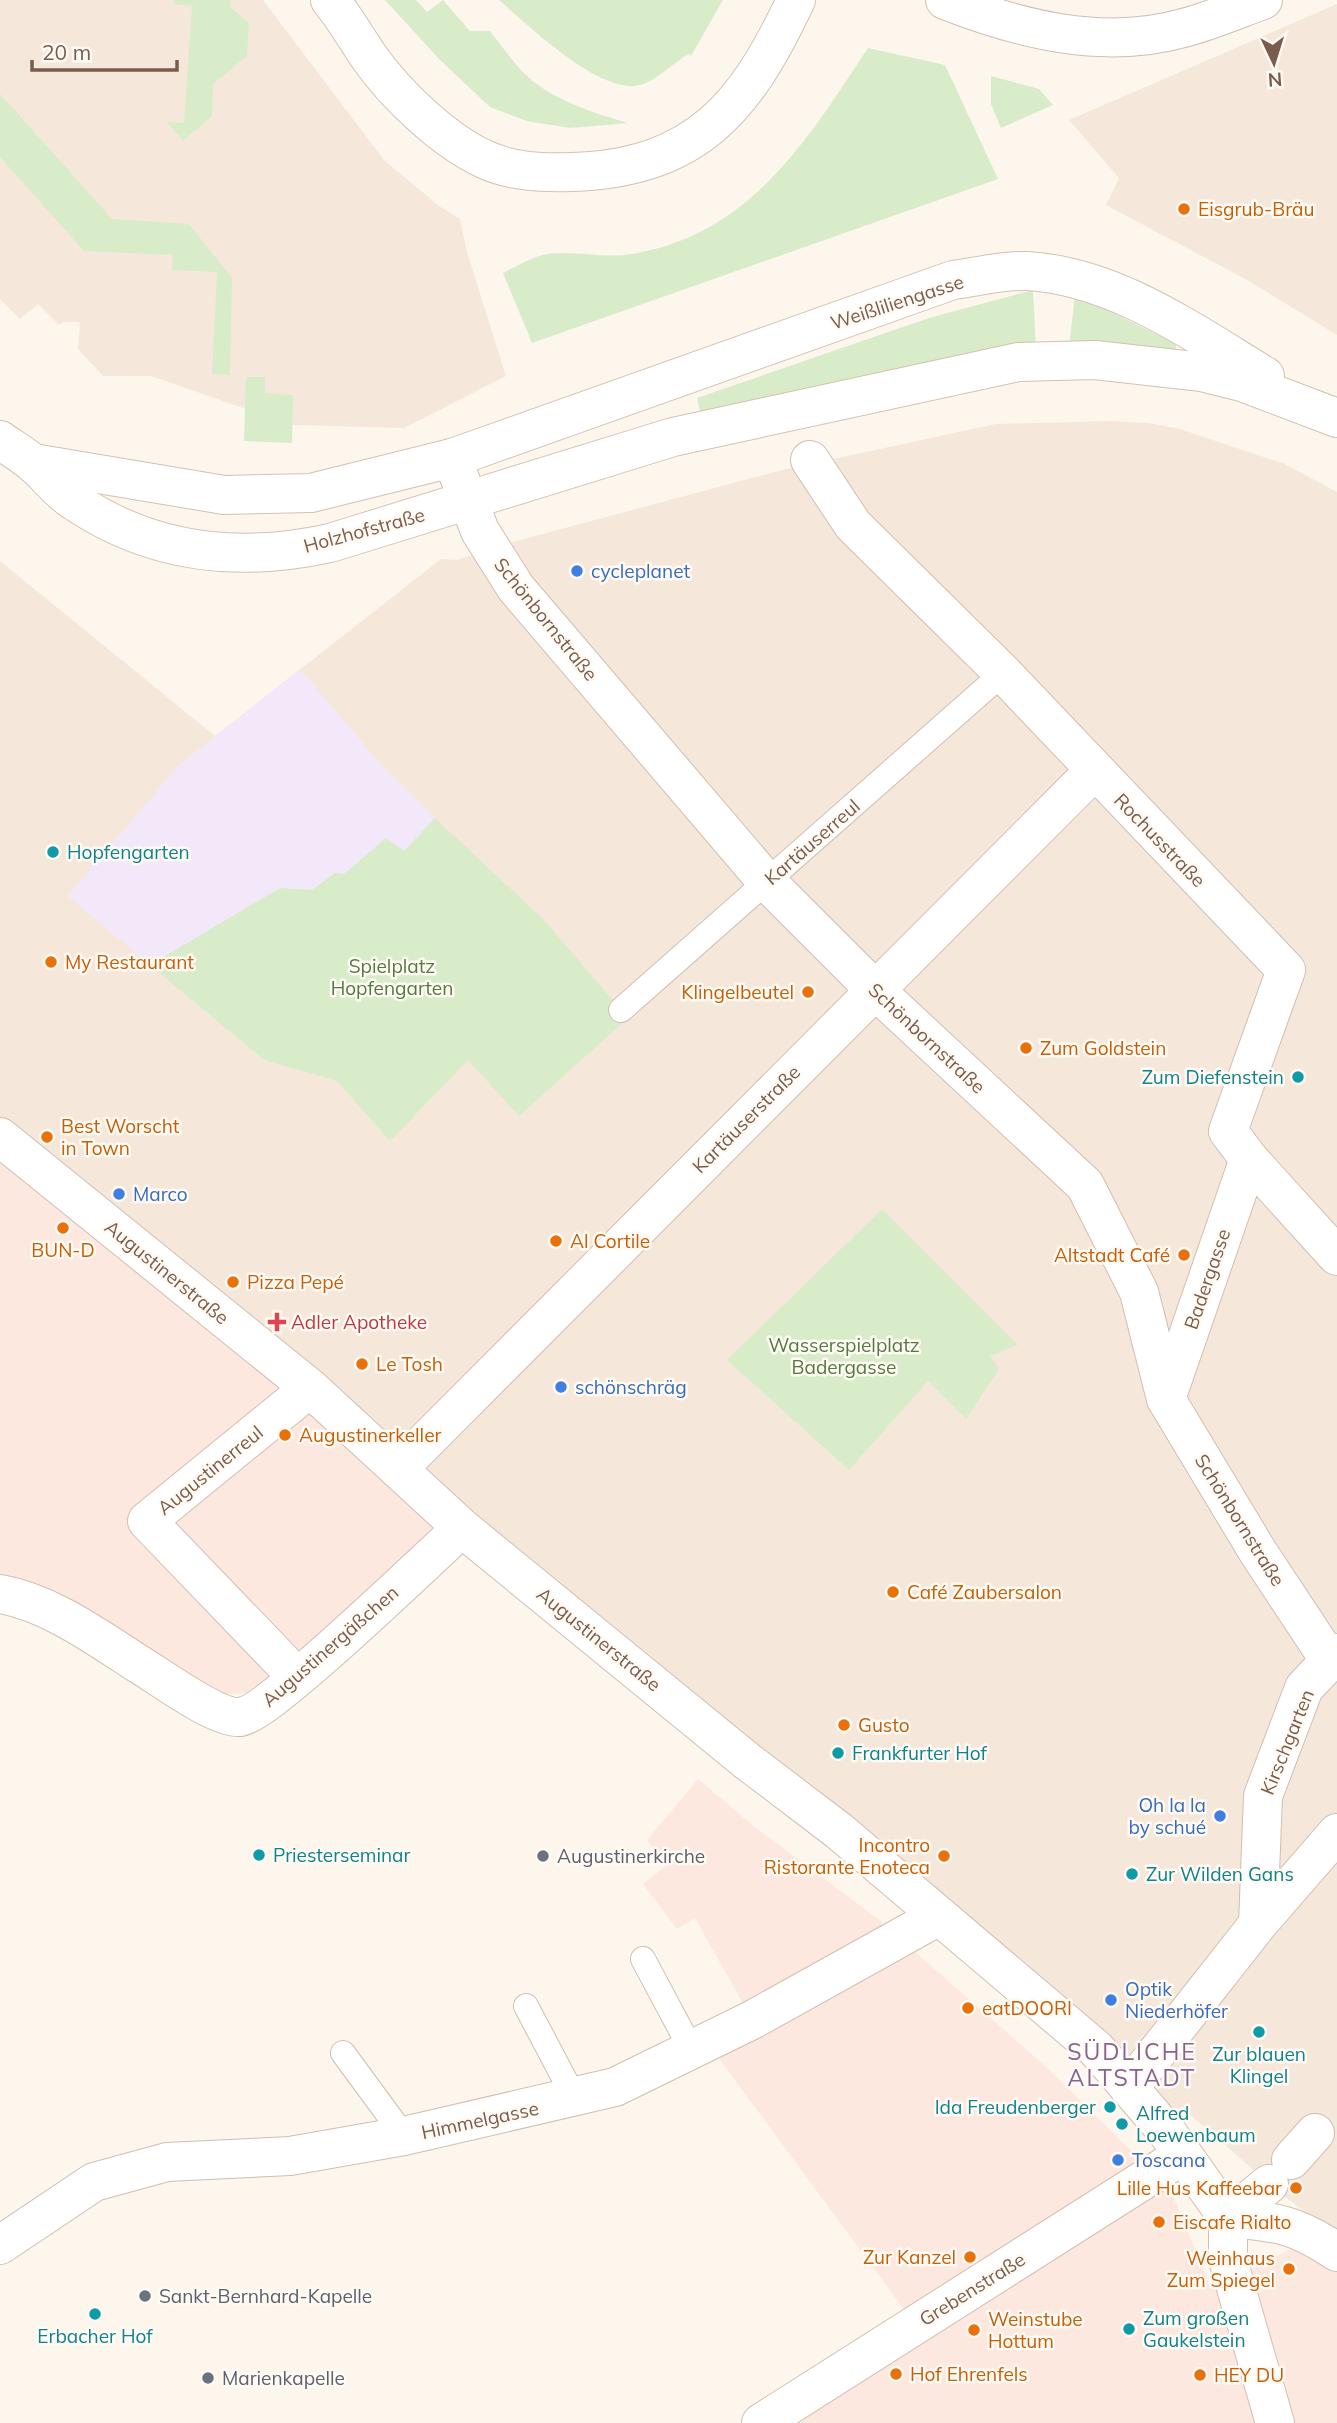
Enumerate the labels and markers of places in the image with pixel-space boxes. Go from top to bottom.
place label: Eisgrub-Bräu [1198,197,1314,221]
marker: Eisgrub-Bräu [1176,201,1192,217]
place label: cycleplanet [591,559,690,583]
marker: cycleplanet [569,563,585,579]
place label: Hopfengarten [67,840,190,864]
marker: Hopfengarten [45,844,61,860]
place label: My Restaurant [65,950,194,974]
marker: My Restaurant [43,954,59,970]
place label: Klingelbeutel [681,980,794,1004]
marker: Klingelbeutel [800,984,816,1000]
place label: Zum Goldstein [1040,1036,1166,1060]
marker: Zum Goldstein [1018,1040,1034,1056]
place label: Zum Diefenstein [1142,1065,1284,1089]
marker: Zum Diefenstein [1290,1069,1306,1085]
place label: Best Worscht in Town [61,1114,180,1160]
marker: Best Worscht in Town [39,1129,55,1145]
place label: Marco [133,1182,188,1206]
marker: Marco [111,1186,127,1202]
marker: BUN-D [55,1220,71,1236]
place label: Al Cortile [570,1229,650,1253]
marker: Al Cortile [548,1233,564,1249]
place label: BUN-D [31,1238,95,1262]
place label: Altstadt Café [1054,1243,1170,1267]
marker: Altstadt Café [1176,1247,1192,1263]
place label: Pizza Pepé [247,1270,344,1294]
marker: Pizza Pepé [225,1274,241,1290]
place label: Adler Apotheke [291,1310,427,1334]
marker: Adler Apotheke [269,1314,285,1330]
place label: Le Tosh [376,1352,443,1376]
marker: Le Tosh [354,1356,370,1372]
place label: schönschräg [575,1375,687,1399]
marker: schönschräg [553,1379,569,1395]
place label: Augustinerkeller [299,1423,441,1447]
marker: Augustinerkeller [277,1427,293,1443]
place label: Café Zaubersalon [907,1580,1062,1604]
marker: Café Zaubersalon [885,1584,901,1600]
place label: Gusto [858,1713,910,1737]
marker: Gusto [836,1717,852,1733]
place label: Frankfurter Hof [852,1741,987,1765]
marker: Frankfurter Hof [830,1745,846,1761]
place label: Oh la la by schué [1128,1793,1206,1839]
marker: Oh la la by schué [1212,1808,1228,1824]
place label: Incontro Ristorante Enoteca [764,1833,930,1879]
place label: Priesterseminar [273,1843,410,1867]
place label: Augustinerkirche [557,1844,705,1868]
marker: Priesterseminar [251,1847,267,1863]
marker: Augustinerkirche [535,1848,551,1864]
marker: Incontro Ristorante Enoteca [936,1848,952,1864]
place label: Zur Wilden Gans [1146,1862,1294,1886]
marker: Zur Wilden Gans [1124,1866,1140,1882]
place label: Optik Niederhöfer [1125,1977,1228,2023]
marker: Optik Niederhöfer [1103,1992,1119,2008]
place label: eatDOORI [982,1996,1072,2020]
marker: eatDOORI [960,2000,976,2016]
marker: Zur blauen Klingel [1251,2024,1267,2040]
place label: Zur blauen Klingel [1212,2042,1306,2088]
place label: Ida Freudenberger [935,2095,1096,2119]
marker: Ida Freudenberger [1102,2099,1118,2115]
place label: Alfred Loewenbaum [1136,2101,1256,2147]
marker: Alfred Loewenbaum [1114,2116,1130,2132]
place label: Toscana [1132,2148,1206,2172]
marker: Toscana [1110,2152,1126,2168]
place label: Lille Hus Kaffeebar [1117,2176,1282,2200]
marker: Lille Hus Kaffeebar [1288,2180,1304,2196]
place label: Eiscafe Rialto [1173,2210,1291,2234]
marker: Eiscafe Rialto [1151,2214,1167,2230]
place label: Zur Kanzel [863,2245,956,2269]
place label: Weinhaus Zum Spiegel [1167,2246,1275,2292]
marker: Zur Kanzel [962,2249,978,2265]
marker: Weinhaus Zum Spiegel [1281,2261,1297,2277]
place label: Sankt-Bernhard-Kapelle [159,2284,372,2308]
marker: Sankt-Bernhard-Kapelle [137,2288,153,2304]
marker: Erbacher Hof [87,2306,103,2322]
place label: Zum großen Gaukelstein [1143,2306,1249,2352]
place label: Weinstube Hottum [988,2307,1083,2353]
marker: Zum großen Gaukelstein [1121,2321,1137,2337]
marker: Weinstube Hottum [966,2322,982,2338]
place label: Erbacher Hof [37,2324,153,2348]
place label: Hof Ehrenfels [910,2362,1028,2386]
place label: HEY DU [1214,2363,1284,2387]
place label: Marienkapelle [222,2366,345,2390]
marker: Hof Ehrenfels [888,2366,904,2382]
marker: HEY DU [1192,2367,1208,2383]
marker: Marienkapelle [200,2370,216,2386]

